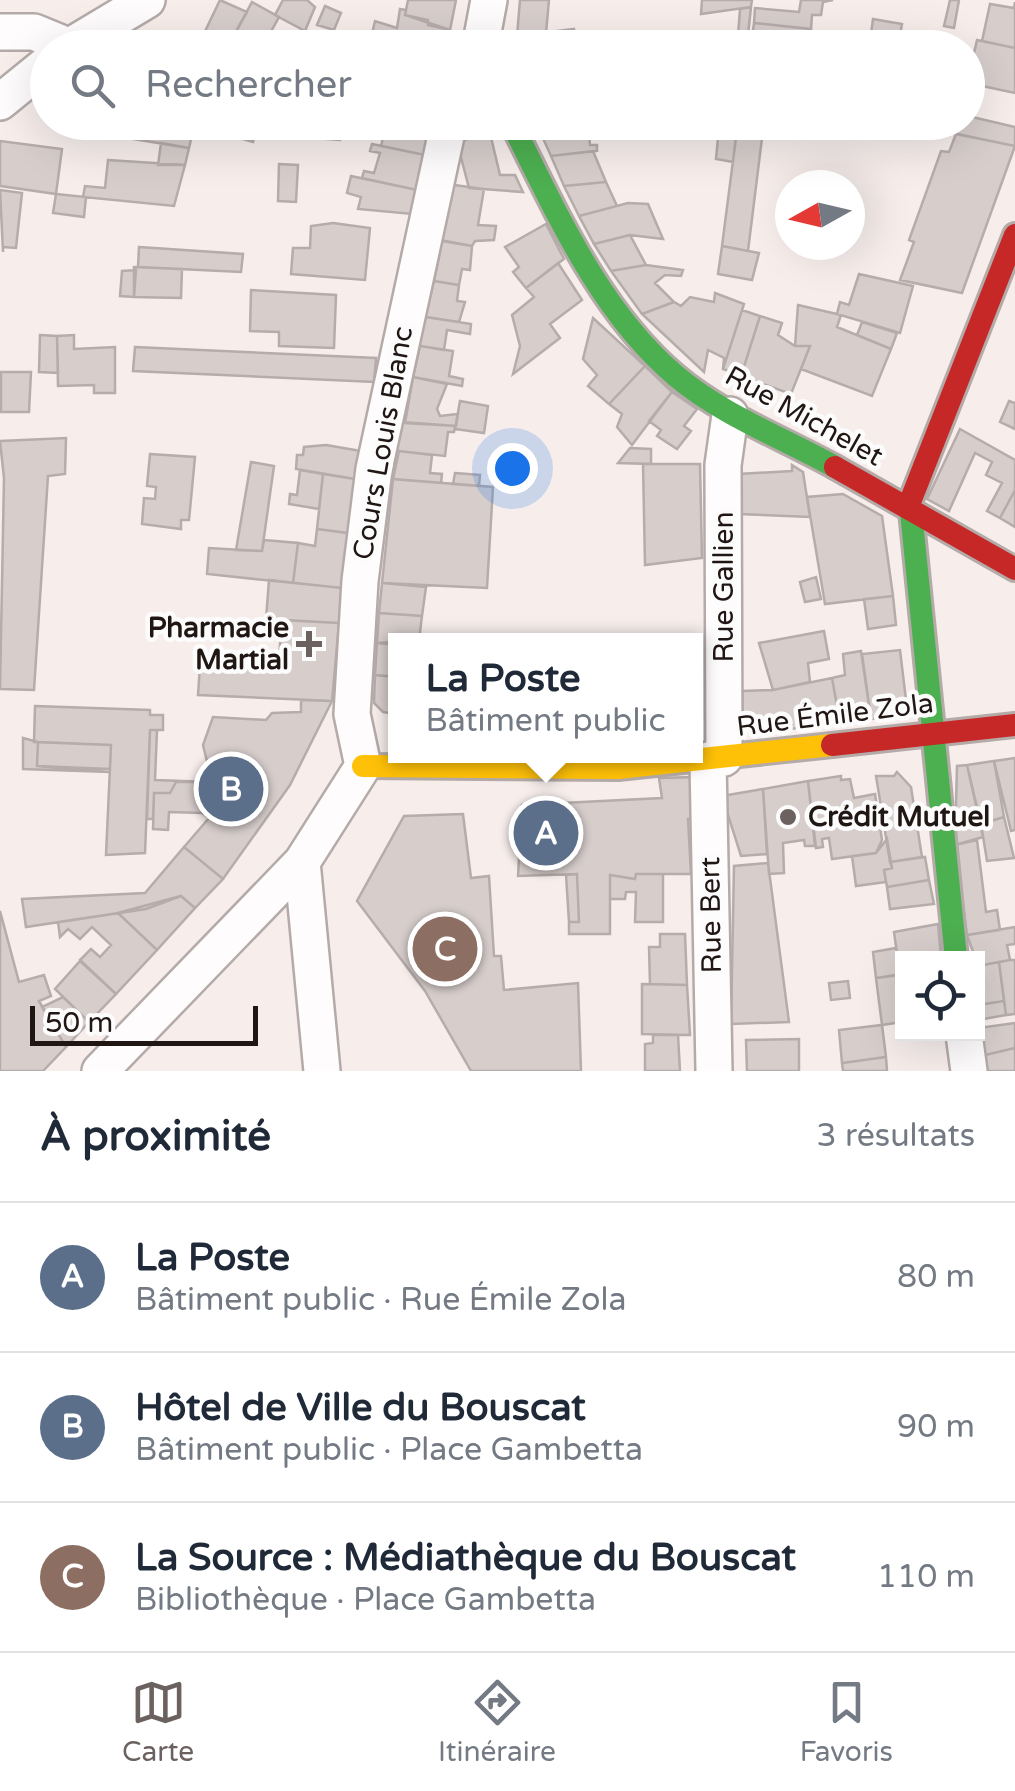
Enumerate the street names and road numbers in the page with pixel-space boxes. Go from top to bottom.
street label: Cours Louis Blanc [346,324,420,562]
street label: Rue Michelet [719,359,889,473]
street label: Rue Gallien [707,512,741,662]
street label: Rue Émile Zola [735,686,935,744]
street label: Rue Bert [693,856,729,974]

